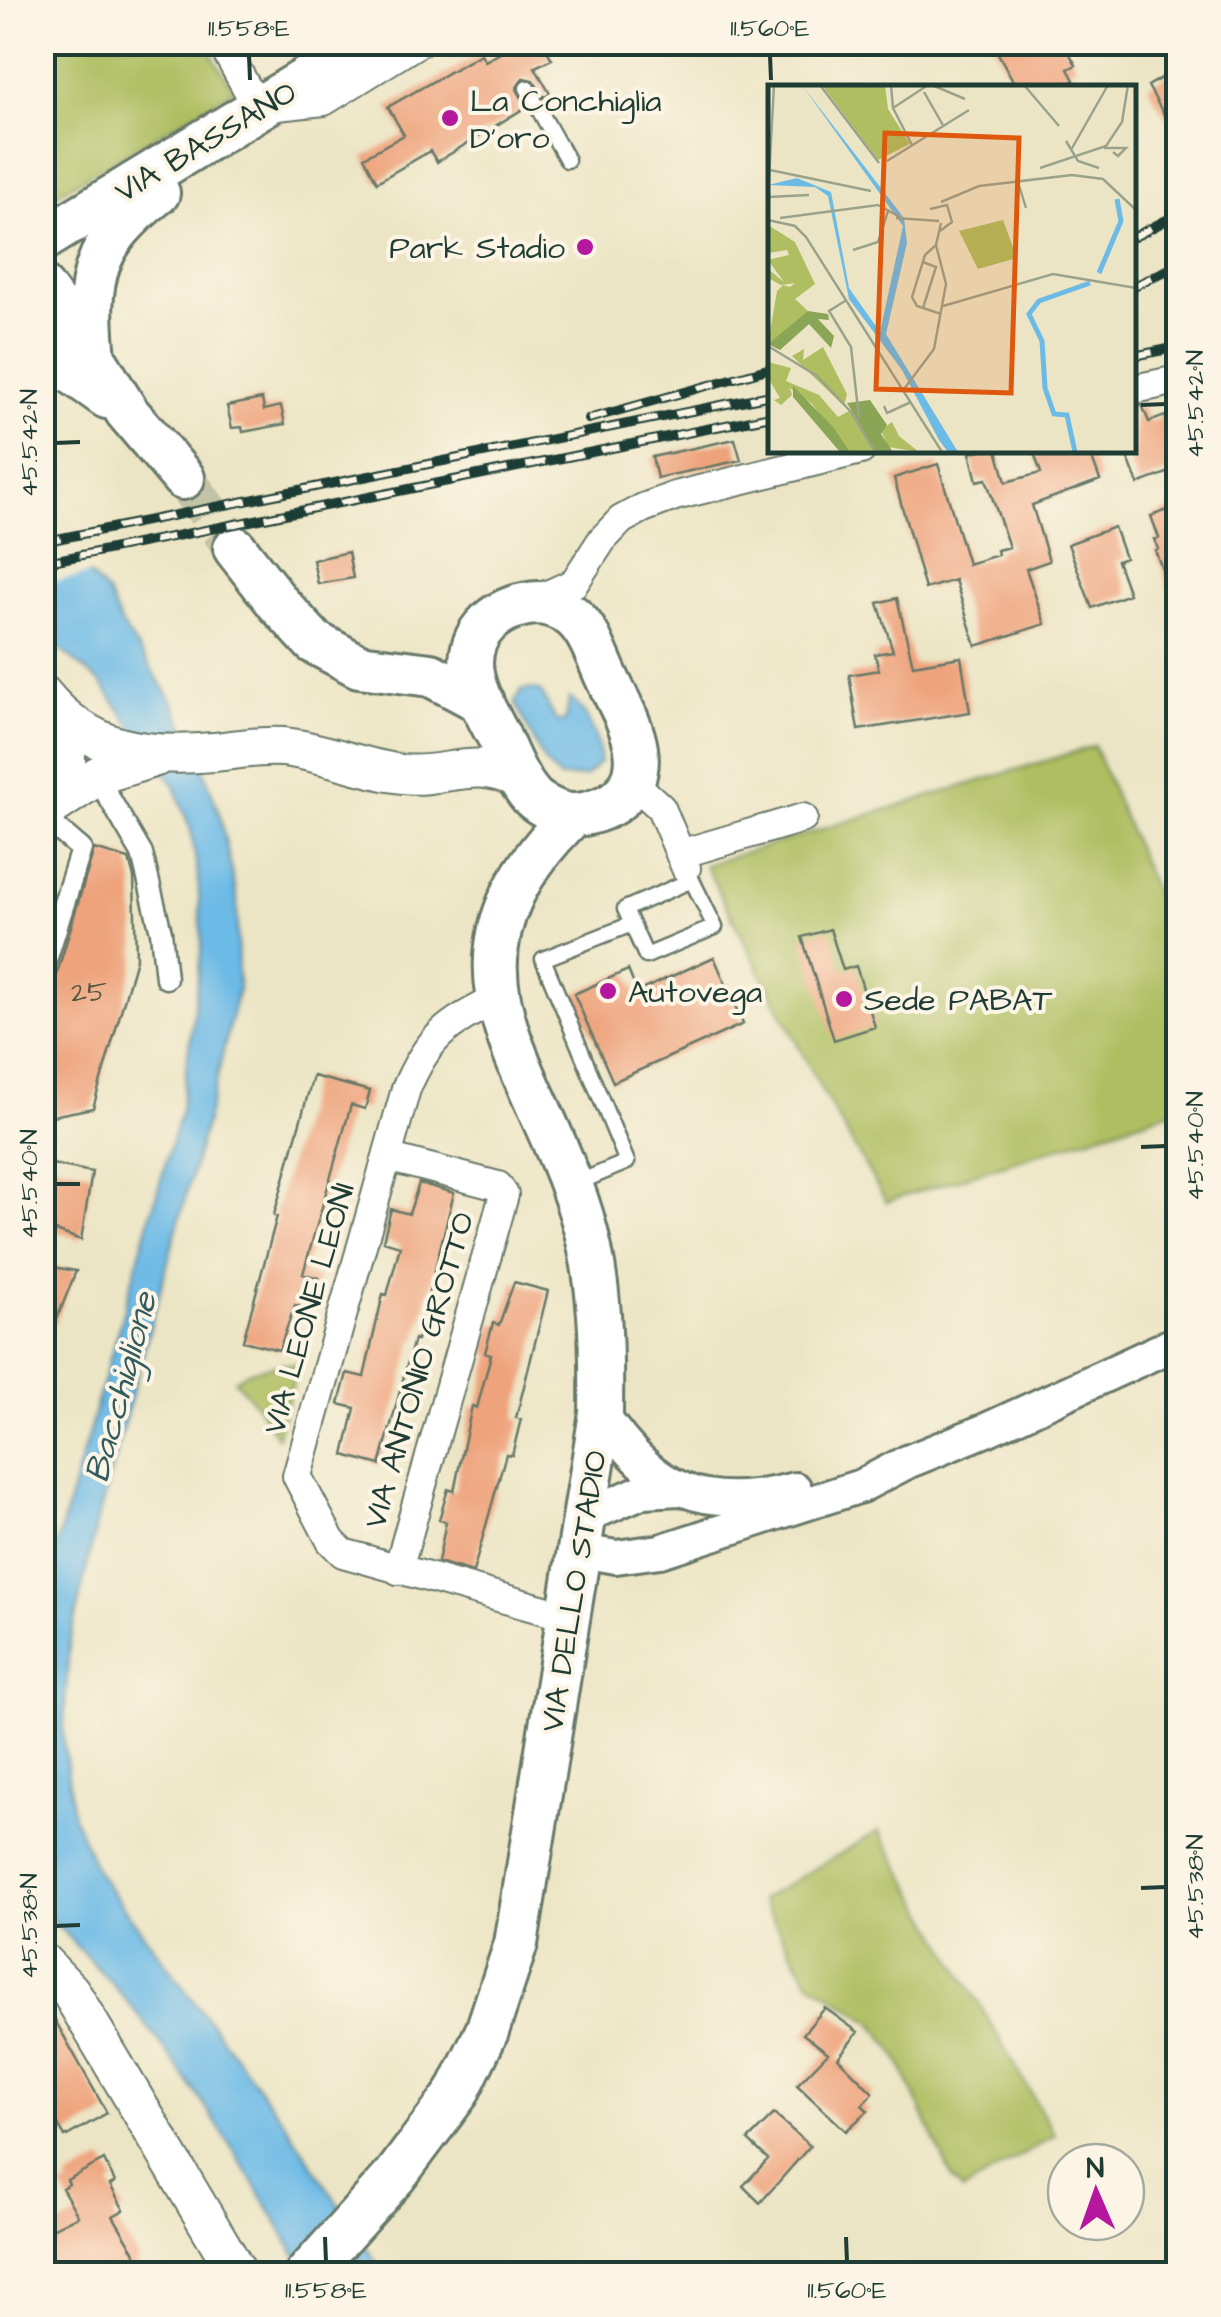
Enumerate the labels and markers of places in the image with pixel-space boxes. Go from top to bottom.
place label: La Conchiglia D'oro [470,79,662,161]
marker: La Conchiglia D'oro [439,107,461,129]
place label: Park Stadio [389,226,565,271]
marker: Park Stadio [574,236,596,258]
place label: Autovega [628,970,762,1015]
place label: Sede PABAT [864,978,1053,1023]
marker: Autovega [597,980,619,1002]
marker: Sede PABAT [833,988,855,1010]

